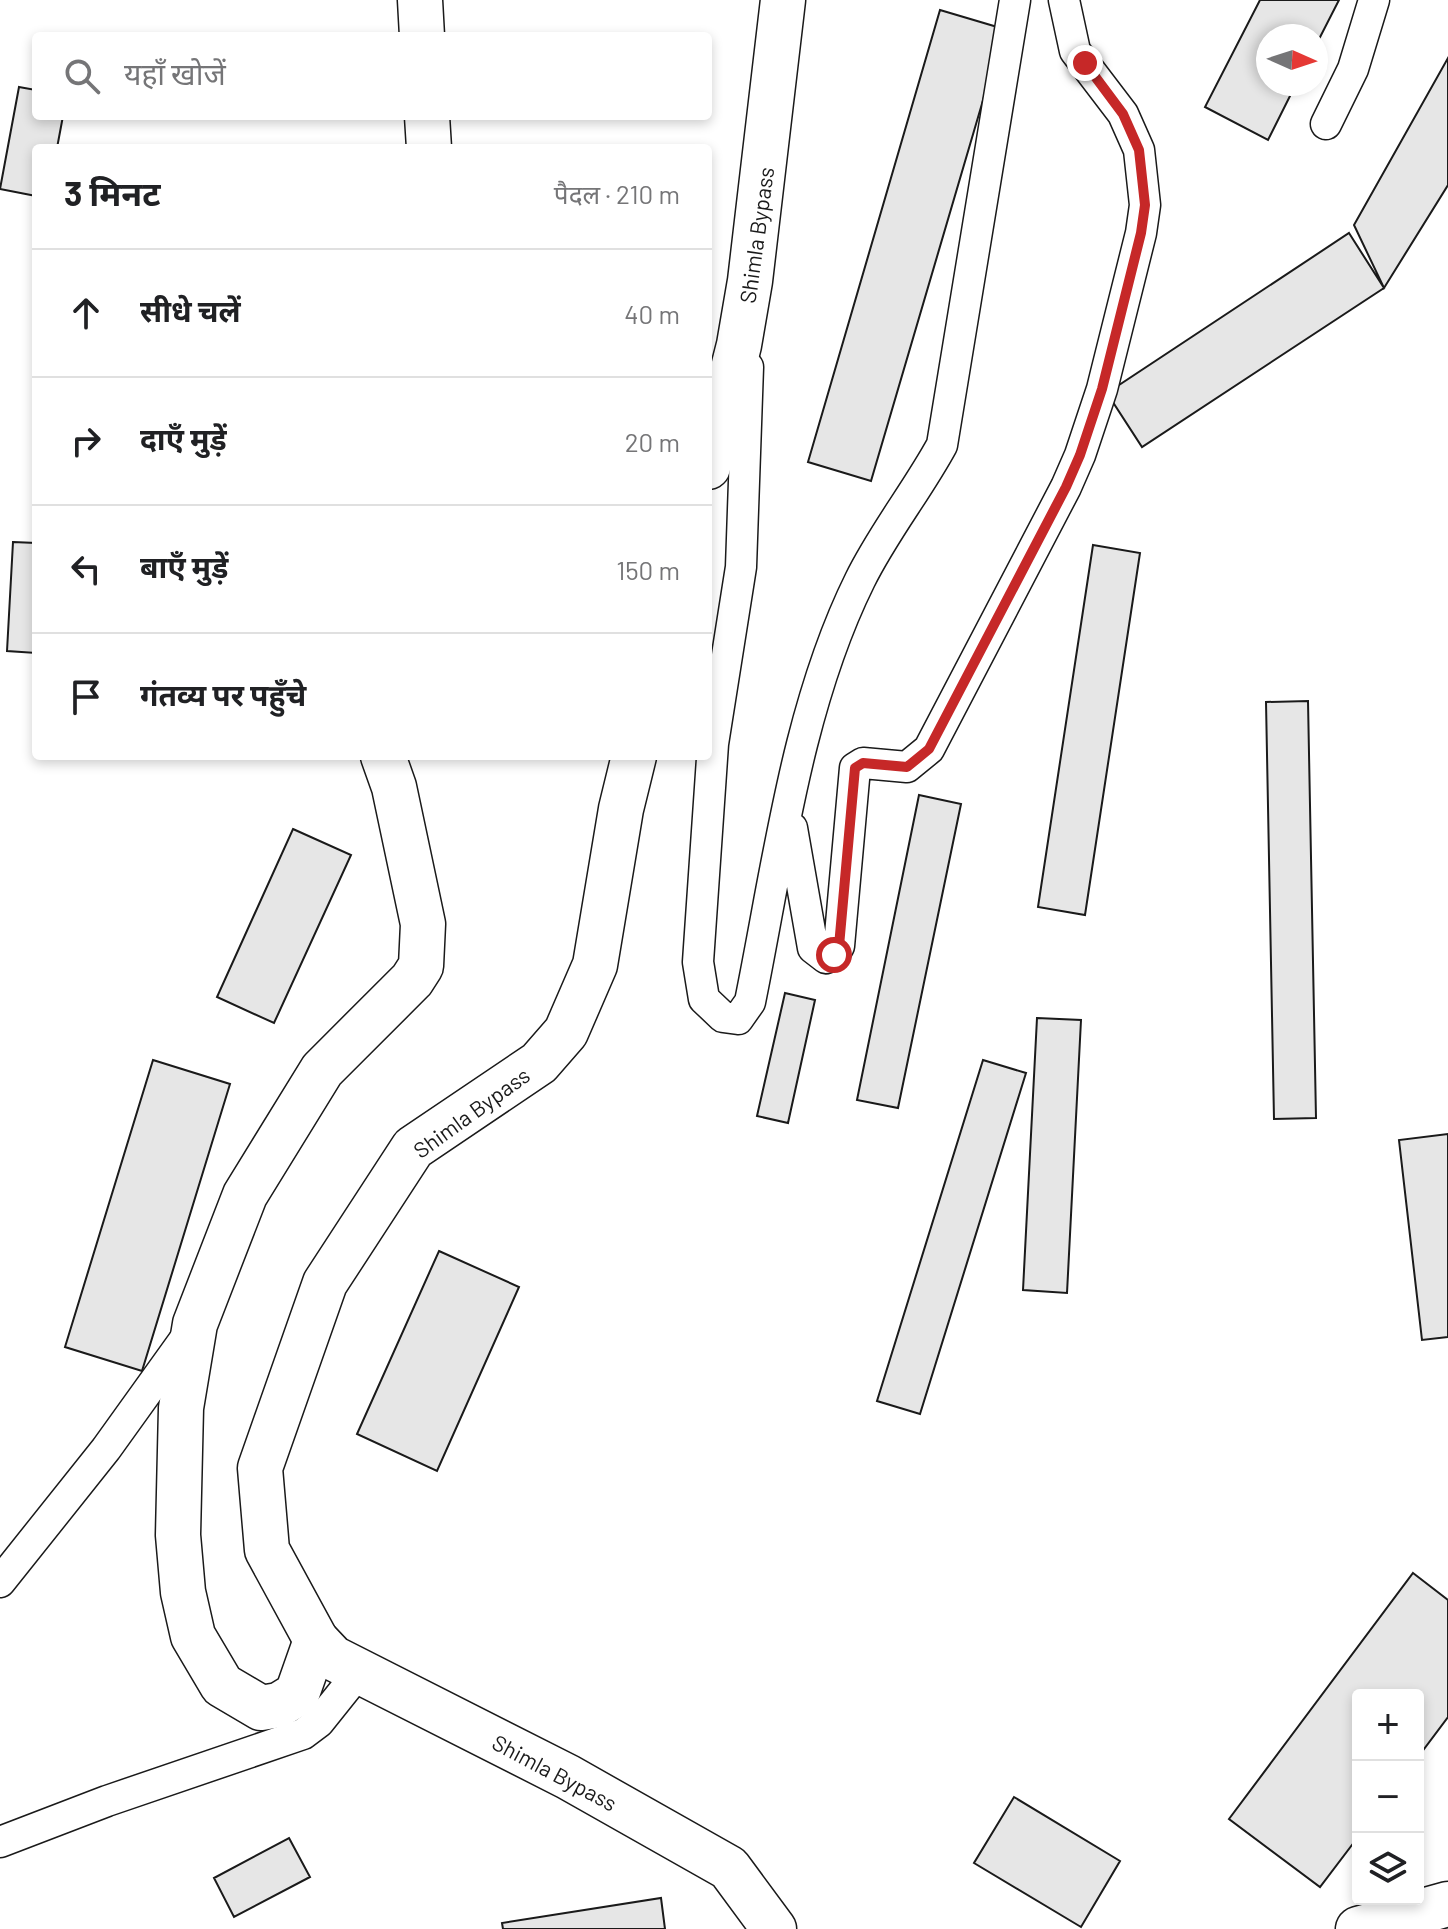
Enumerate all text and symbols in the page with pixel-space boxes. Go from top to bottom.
north arrow [1256,24,1328,96]
search box [32,32,712,120]
route end [1067,45,1103,81]
icon: search [60,54,104,98]
text: यहाँ खोजें [124,55,226,91]
street label: Shimla Bypass [734,165,778,305]
text: 3 मिनट [64,172,161,213]
text: पैदल · 210 m [554,178,680,209]
icon: ahead [64,291,108,335]
text: सीधे चलें [140,292,241,328]
text: 40 m [624,298,680,329]
icon: right [64,419,108,463]
text: दाएँ मुड़ें [140,420,227,456]
text: 20 m [625,426,680,457]
icon: left [64,547,108,591]
text: बाएँ मुड़ें [140,548,228,584]
text: 150 m [616,554,680,585]
icon: arrive [64,675,108,719]
text: गंतव्य पर पहुँचे [140,676,306,712]
route start [816,937,852,973]
street label: Shimla Bypass [408,1061,534,1163]
map controls [1352,1689,1424,1905]
button: + [1352,1689,1424,1761]
street label: Shimla Bypass [488,1728,622,1816]
button: − [1352,1761,1424,1833]
button: layers [1352,1833,1424,1905]

